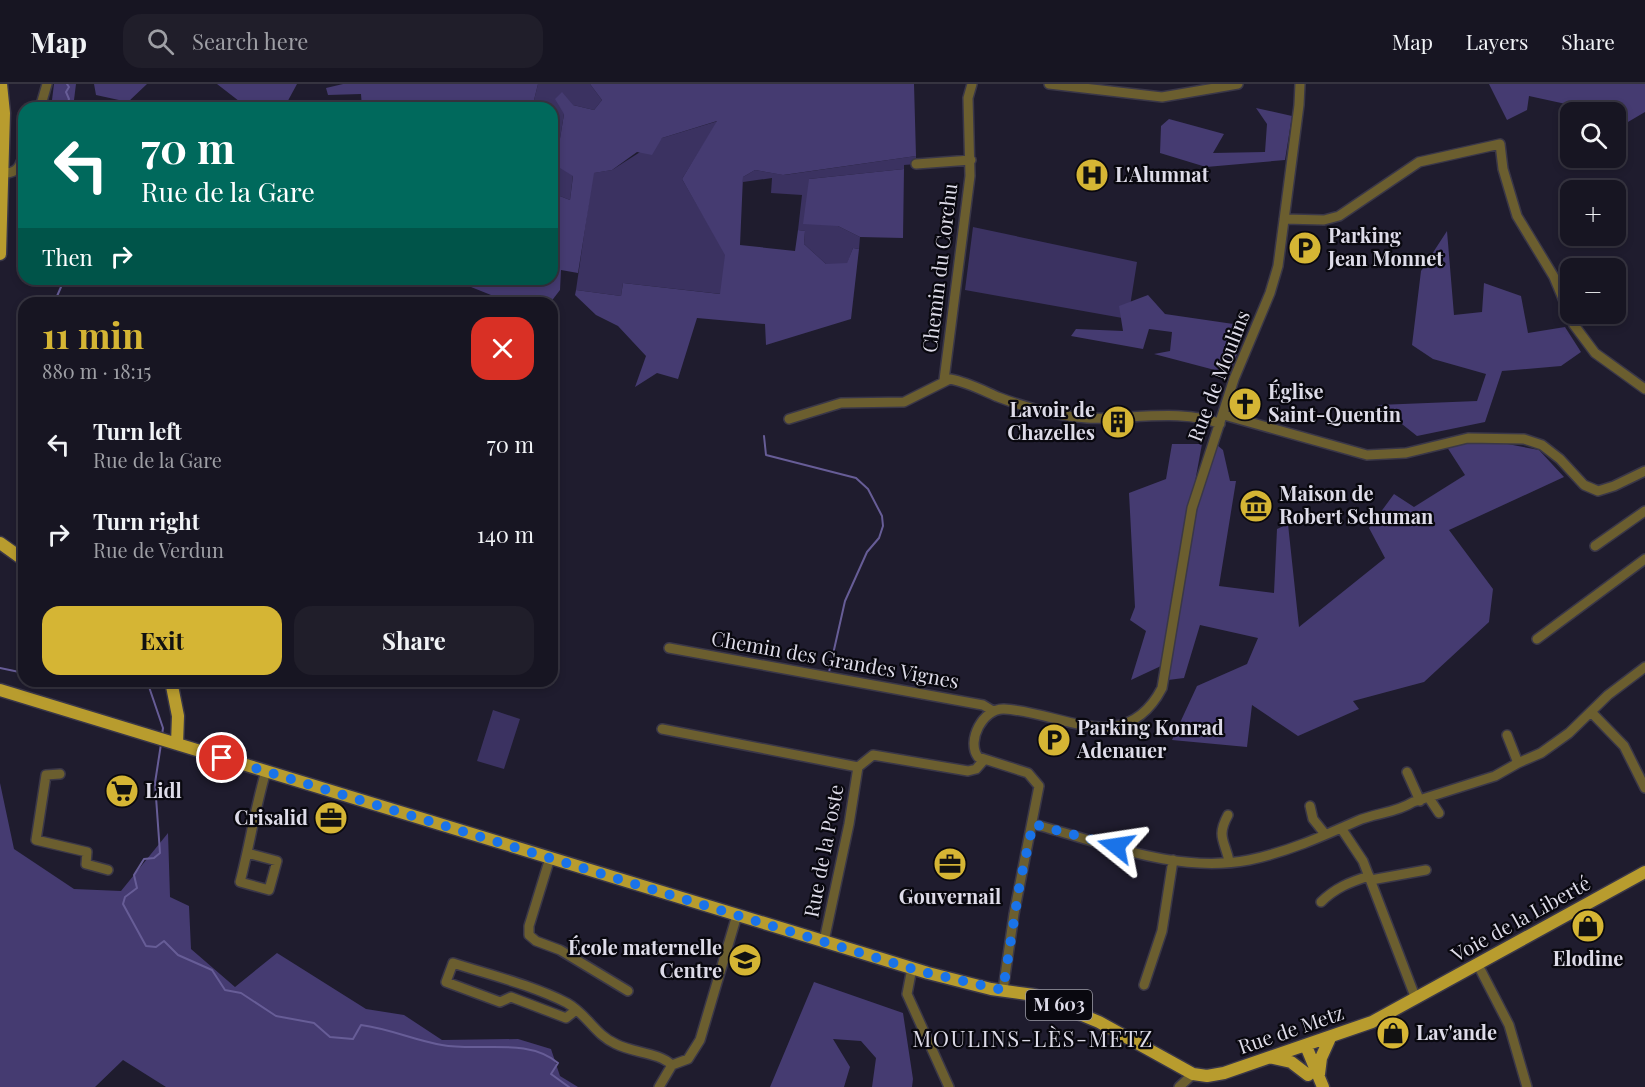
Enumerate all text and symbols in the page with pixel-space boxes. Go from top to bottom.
search box [123,14,543,68]
text: Map [30,23,87,60]
icon: search [144,25,177,58]
text: Search here [192,26,308,56]
text: Map [1392,27,1433,55]
text: Layers [1466,27,1528,55]
text: Share [1561,27,1615,55]
map controls [1560,102,1626,324]
button: search [1560,102,1626,168]
text: 70 m [141,119,235,175]
icon: left [42,126,120,204]
hospital icon: L'Alumnat [1074,157,1110,193]
place label: L'Alumnat [1115,160,1210,187]
text: Rue de la Gare [141,173,315,209]
button: + [1560,180,1626,246]
street label: Chemin du Corchu [915,181,962,354]
place label: Parking Jean Monnet [1327,221,1444,271]
parking icon: Parking Jean Monnet [1287,230,1323,266]
icon: right [105,240,138,273]
text: Then [42,242,93,272]
button: − [1560,258,1626,324]
street label: Rue de Moulins [1180,306,1255,445]
text: 11 min [42,310,144,358]
button: close [471,317,534,380]
text: 880 m · 18:15 [42,357,151,384]
place label: Église Saint-Quentin [1268,377,1402,427]
church icon: Église Saint-Quentin [1227,386,1263,422]
place label: Lavoir de Chazelles [1007,395,1095,445]
building icon: Lavoir de Chazelles [1100,404,1136,440]
text: Turn left [93,416,182,446]
icon: left [42,428,75,461]
text: 70 m [487,429,534,459]
text: Rue de la Gare [93,446,222,473]
place label: Maison de Robert Schuman [1279,479,1434,529]
museum icon: Maison de Robert Schuman [1238,488,1274,524]
text: Turn right [93,506,199,536]
icon: right [42,518,75,551]
text: 140 m [477,519,534,549]
text: Rue de Verdun [93,536,224,563]
button: Exit [42,606,282,675]
button: Share [294,606,534,675]
street label: Chemin des Grandes Vignes [709,623,961,694]
place label: Parking Konrad Adenauer [1076,713,1224,763]
parking icon: Parking Konrad Adenauer [1036,722,1072,758]
pin [196,732,247,783]
icon: arrive [205,741,238,774]
supermarket icon: Lidl [104,773,140,809]
place label: Lidl [145,776,182,803]
street label: Rue de la Poste [796,782,849,919]
office icon: Crisalid [313,800,349,836]
place label: Crisalid [234,803,308,830]
position arrow [1084,814,1148,878]
office icon: Gouvernail [932,846,968,882]
street label: Voie de la Liberté [1445,868,1595,968]
place label: Gouvernail [899,882,1001,909]
shop icon: Elodine [1570,908,1606,944]
place label: École maternelle Centre [568,933,722,983]
school or university icon: École maternelle Centre [727,942,763,978]
place label: Elodine [1553,944,1623,971]
road number: M 603 [1026,990,1092,1020]
street label: Rue de Metz [1234,998,1347,1059]
shop icon: Lav'ande [1375,1015,1411,1051]
place label: Lav'ande [1416,1018,1497,1045]
district label: MOULINS-LÈS-METZ [912,1023,1154,1053]

